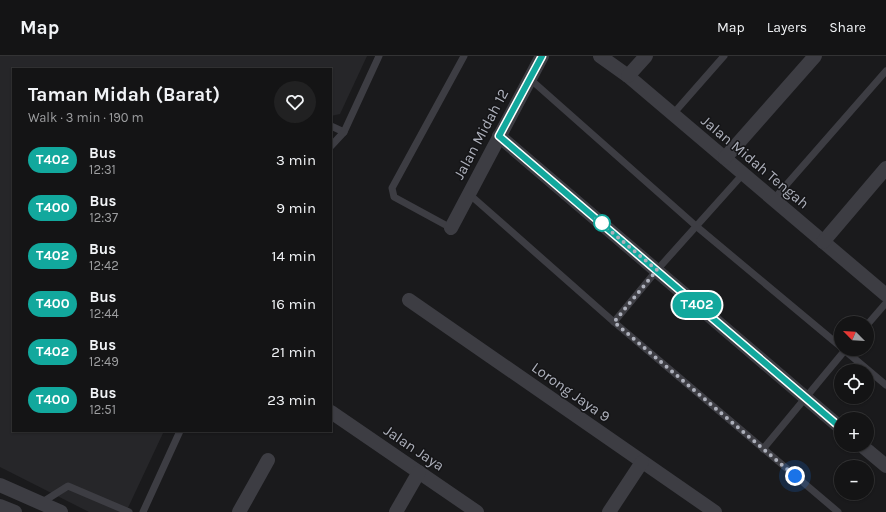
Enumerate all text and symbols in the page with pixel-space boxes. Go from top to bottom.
text: Map [20,17,59,39]
text: Map [717,19,745,36]
text: Layers [767,19,807,36]
text: Share [829,19,866,36]
button: heart [274,81,316,123]
text: Taman Midah (Barat) [28,84,220,106]
street label: Jalan Midah 12 [450,86,512,182]
text: Walk · 3 min · 190 m [28,110,144,125]
street label: Jalan Midah Tengah [697,112,813,212]
text: Bus [89,144,116,162]
text: T402 [36,151,69,168]
text: 3 min [276,151,316,169]
text: 12:31 [89,162,116,177]
text: Bus [89,192,117,210]
text: T400 [36,199,69,216]
text: 9 min [276,199,316,217]
text: 12:37 [89,210,118,225]
unlabelled marker [593,214,611,232]
text: Bus [89,240,116,258]
text: T402 [36,247,69,264]
text: 14 min [272,247,316,265]
text: 12:42 [89,258,119,273]
text: Bus [89,288,117,306]
line badge: T402 [669,292,725,318]
text: T400 [36,295,69,312]
text: 16 min [271,295,316,313]
text: T402 [680,296,714,313]
text: 12:44 [89,306,119,321]
north arrow [834,316,874,356]
map controls [834,316,874,500]
text: Bus [89,336,116,354]
text: T402 [36,343,69,360]
text: 21 min [271,343,316,361]
text: 12:49 [89,354,119,369]
street label: Lorong Jaya 9 [528,358,614,426]
button: locate [834,364,874,404]
text: Bus [89,384,117,402]
text: T400 [36,391,69,408]
text: 23 min [267,391,316,409]
text: 12:51 [89,402,116,417]
button: + [834,412,874,452]
street label: Jalan Jaya [380,421,448,475]
button: − [834,460,874,500]
your location [785,466,805,486]

